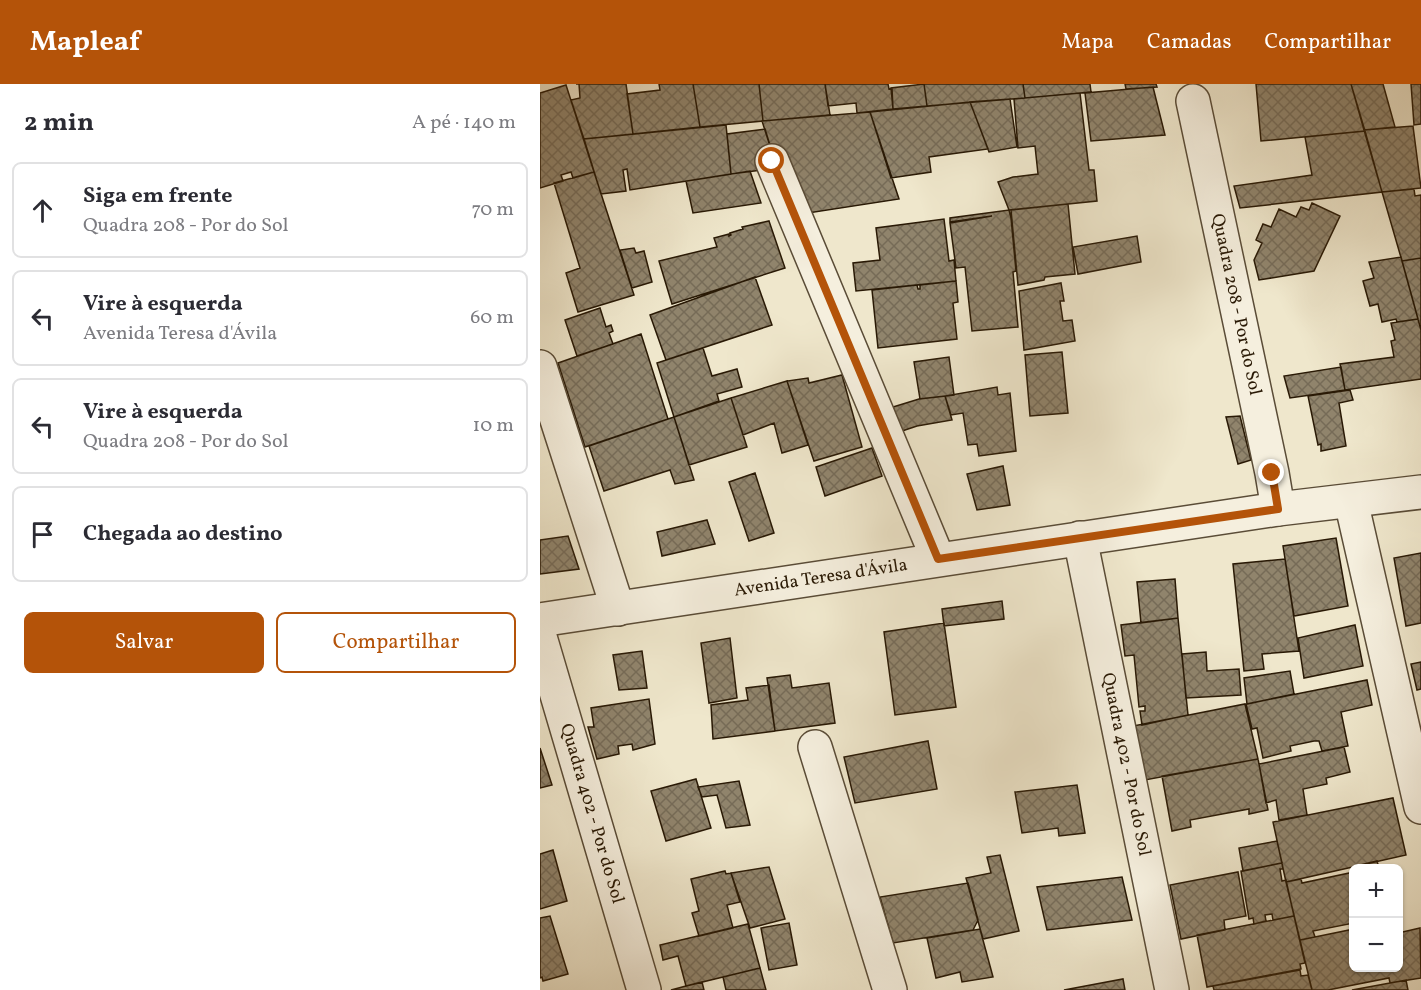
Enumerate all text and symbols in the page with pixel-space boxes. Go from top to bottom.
text: Mapleaf [30,23,140,62]
text: Mapa [1061,28,1114,57]
text: Camadas [1147,28,1231,57]
text: Compartilhar [1264,28,1391,57]
text: 2 min [24,105,94,141]
text: A pé · 140 m [412,109,516,137]
route start [758,147,784,173]
text: Siga em frente [83,181,233,212]
icon: ahead [26,194,59,227]
text: 70 m [471,196,514,224]
street label: Quadra 208 - Por do Sol [1205,211,1268,398]
text: Quadra 208 - Por do Sol [83,212,288,240]
text: Vire à esquerda [83,289,243,320]
icon: left [26,302,59,335]
text: 60 m [470,304,514,332]
text: Avenida Teresa d'Ávila [83,320,277,348]
text: Vire à esquerda [83,397,243,428]
icon: left [26,410,59,443]
text: 10 m [473,412,514,440]
text: Quadra 208 - Por do Sol [83,428,288,456]
route end [1258,459,1284,485]
icon: arrive [26,518,59,551]
text: Chegada ao destino [83,519,283,550]
street label: Avenida Teresa d'Ávila [733,552,909,603]
button: Salvar [24,612,264,673]
button: Compartilhar [276,612,516,673]
street label: Quadra 402 - Por do Sol [1095,671,1157,858]
street label: Quadra 402 - Por do Sol [554,721,630,906]
map controls [1349,864,1403,972]
button: + [1349,864,1403,918]
button: − [1349,918,1403,972]

